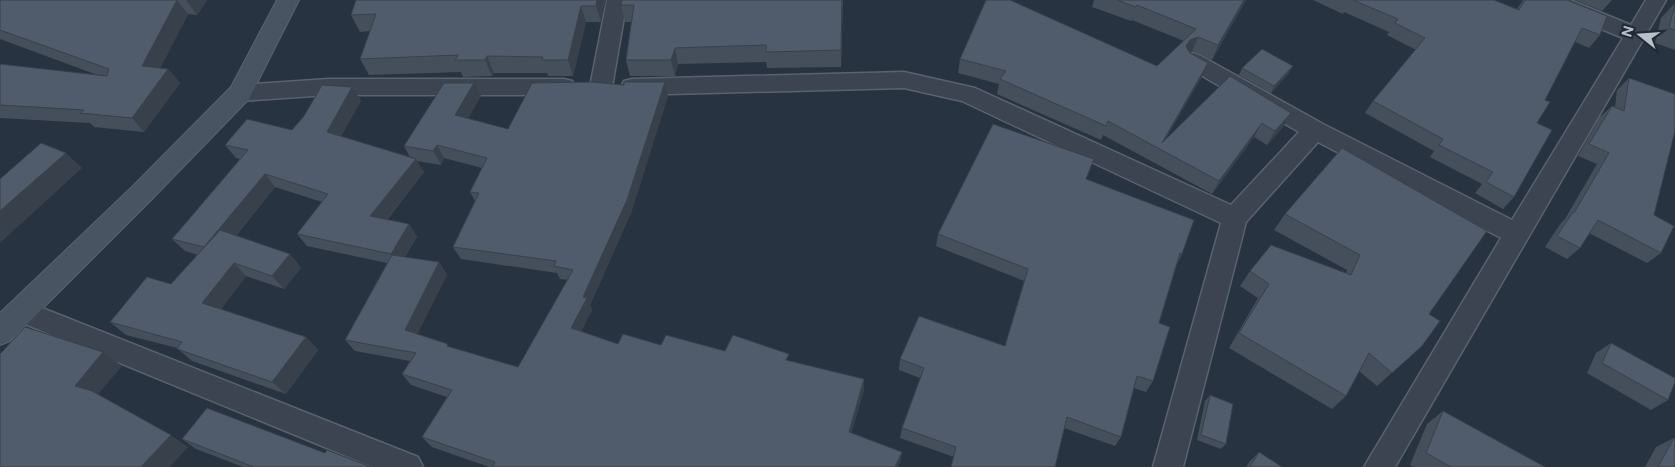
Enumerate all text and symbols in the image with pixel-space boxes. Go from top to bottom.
north arrow [1615,10,1665,60]
text: N [1618,24,1637,39]

